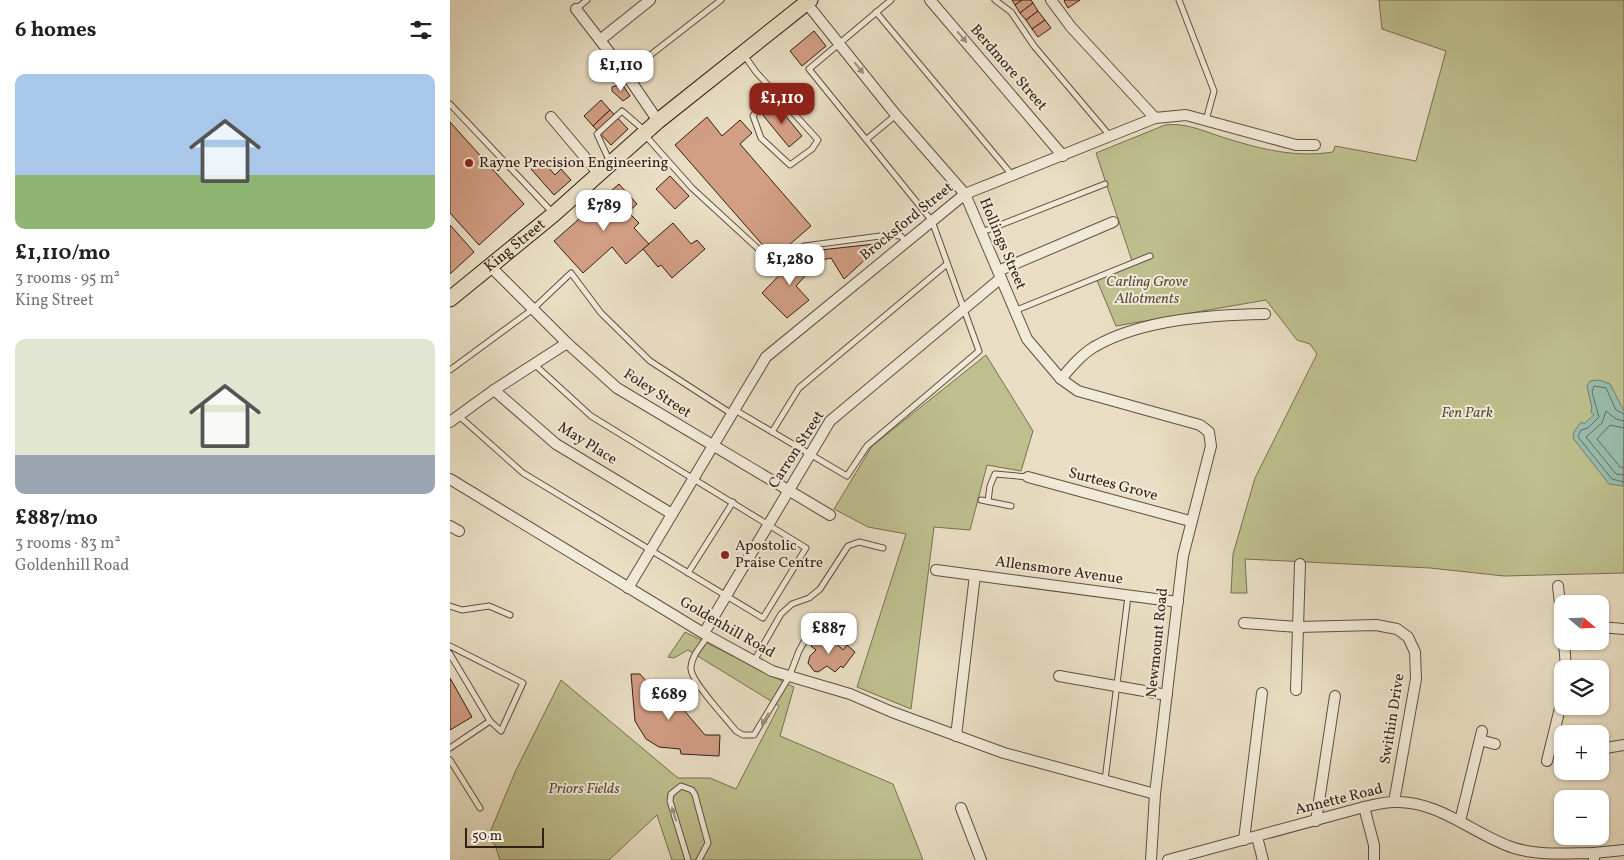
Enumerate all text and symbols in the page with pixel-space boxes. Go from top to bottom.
text: 6 homes [15,16,96,45]
icon: filters [407,16,435,44]
street label: Berdmore Street [965,20,1051,116]
one-way arrow [956,30,967,43]
pin: £1,110 [580,49,662,92]
text: £1,110 [599,55,643,77]
one-way arrow [853,61,864,74]
pin: £1,110 [741,82,823,125]
text: £1,110 [760,88,804,110]
icon: home [180,106,270,196]
place label: Rayne Precision Engineering [479,153,669,174]
marker: Rayne Precision Engineering [463,157,475,169]
street label: Brocksford Street [856,178,958,266]
pin: £789 [574,190,634,232]
text: £789 [587,195,621,217]
street label: Hollings Street [973,195,1031,293]
street label: King Street [480,214,550,277]
text: £1,110/mo [15,239,110,268]
pin: £1,280 [749,244,831,286]
text: £1,280 [766,249,814,271]
text: 3 rooms · 95 m² [15,268,120,290]
park label: Carling Grove Allotments [1106,272,1188,310]
text: King Street [15,290,94,312]
street label: Foley Street [619,364,695,424]
icon: home [180,371,270,461]
park label: Fen Park [1441,403,1493,424]
street label: Carron Street [764,407,830,493]
street label: May Place [553,418,621,470]
street label: Surtees Grove [1066,463,1160,507]
text: £887/mo [15,504,98,533]
text: 3 rooms · 83 m² [15,533,120,555]
place label: Apostolic Praise Centre [735,536,823,574]
marker: Apostolic Praise Centre [719,549,731,561]
street label: Allensmore Avenue [994,552,1124,590]
text: Goldenhill Road [15,555,129,577]
street label: Newmount Road [1142,587,1174,699]
street label: Goldenhill Road [675,592,779,664]
north arrow [1554,595,1609,650]
map controls [1554,595,1609,845]
pin: £887 [799,612,859,655]
text: £887 [812,618,846,640]
button: layers [1554,660,1609,715]
street label: Swithin Drive [1375,672,1411,766]
pin: £689 [639,678,699,721]
text: £689 [651,684,687,706]
one-way arrow [761,712,769,726]
button: + [1554,725,1609,780]
park label: Priors Fields [548,779,620,800]
street label: Annette Road [1293,779,1385,821]
button: − [1554,790,1609,845]
one-way arrow [669,806,677,821]
scale bar [465,825,544,848]
text: 50 m [472,827,502,846]

